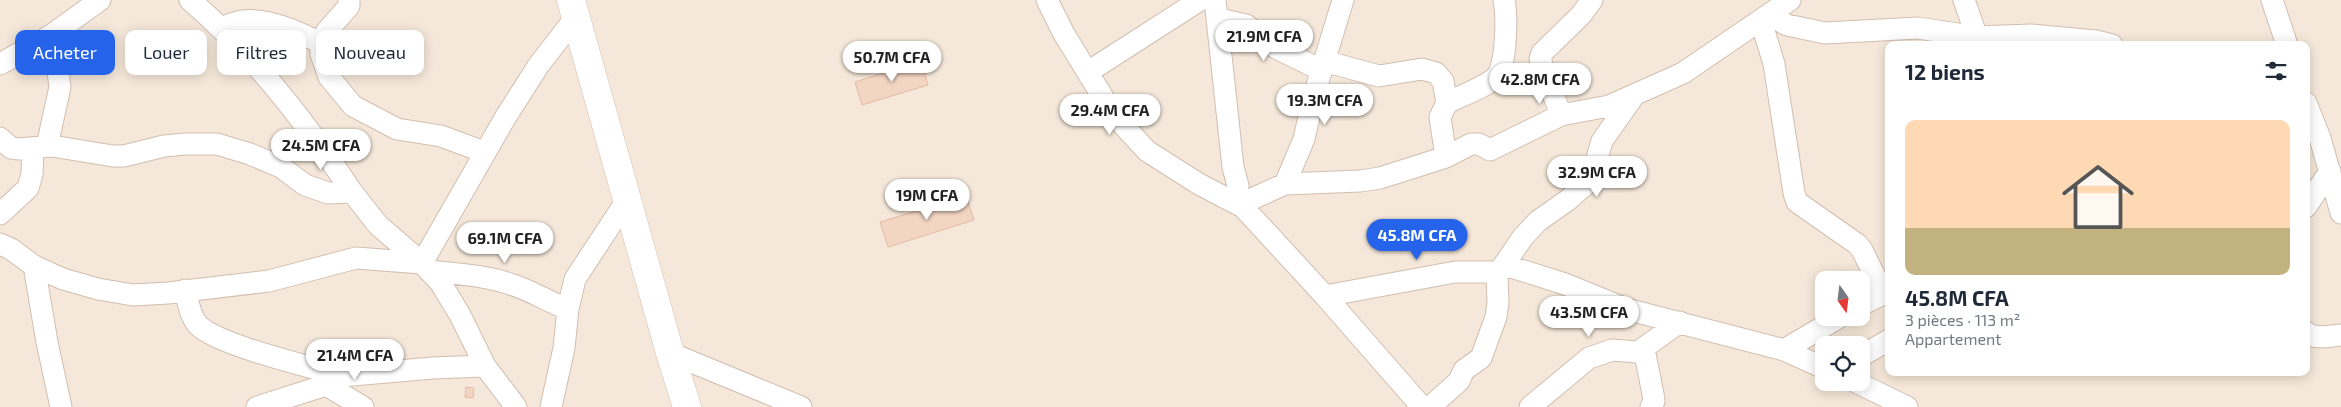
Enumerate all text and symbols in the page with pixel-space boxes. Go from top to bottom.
pin: 21.9M CFA [1207,20,1321,62]
text: 21.9M CFA [1226,26,1302,45]
chip: Acheter [15,30,115,75]
chip: Louer [125,30,207,75]
chip: Filtres [217,30,306,75]
chip: Nouveau [316,30,424,75]
pin: 50.7M CFA [835,41,949,83]
text: 50.7M CFA [854,47,930,66]
icon: filters [2262,57,2290,85]
text: 12 biens [1905,59,1985,84]
pin: 42.8M CFA [1483,62,1597,105]
text: 42.8M CFA [1500,69,1580,88]
pin: 19.3M CFA [1268,84,1382,126]
text: 19.3M CFA [1287,90,1363,109]
pin: 29.4M CFA [1053,94,1167,136]
text: 29.4M CFA [1071,100,1149,119]
pin: 24.5M CFA [264,128,378,171]
text: 24.5M CFA [282,135,360,154]
icon: home [2053,152,2143,242]
pin: 32.9M CFA [1540,156,1654,198]
text: 32.9M CFA [1558,162,1636,181]
pin: 19M CFA [881,178,973,221]
text: 19M CFA [896,185,958,204]
pin: 45.8M CFA [1360,218,1474,261]
pin: 69.1M CFA [448,222,562,264]
text: 45.8M CFA [1377,225,1457,244]
text: 69.1M CFA [467,228,543,247]
north arrow [1815,271,1870,326]
map controls [1815,271,1870,391]
text: 45.8M CFA [1905,285,2009,310]
pin: 43.5M CFA [1532,296,1646,338]
text: 43.5M CFA [1550,302,1628,321]
text: 3 pièces · 113 m² [1905,310,2020,329]
text: Appartement [1905,329,2001,348]
button: locate [1815,336,1870,391]
pin: 21.4M CFA [298,338,412,381]
text: 21.4M CFA [317,345,393,364]

